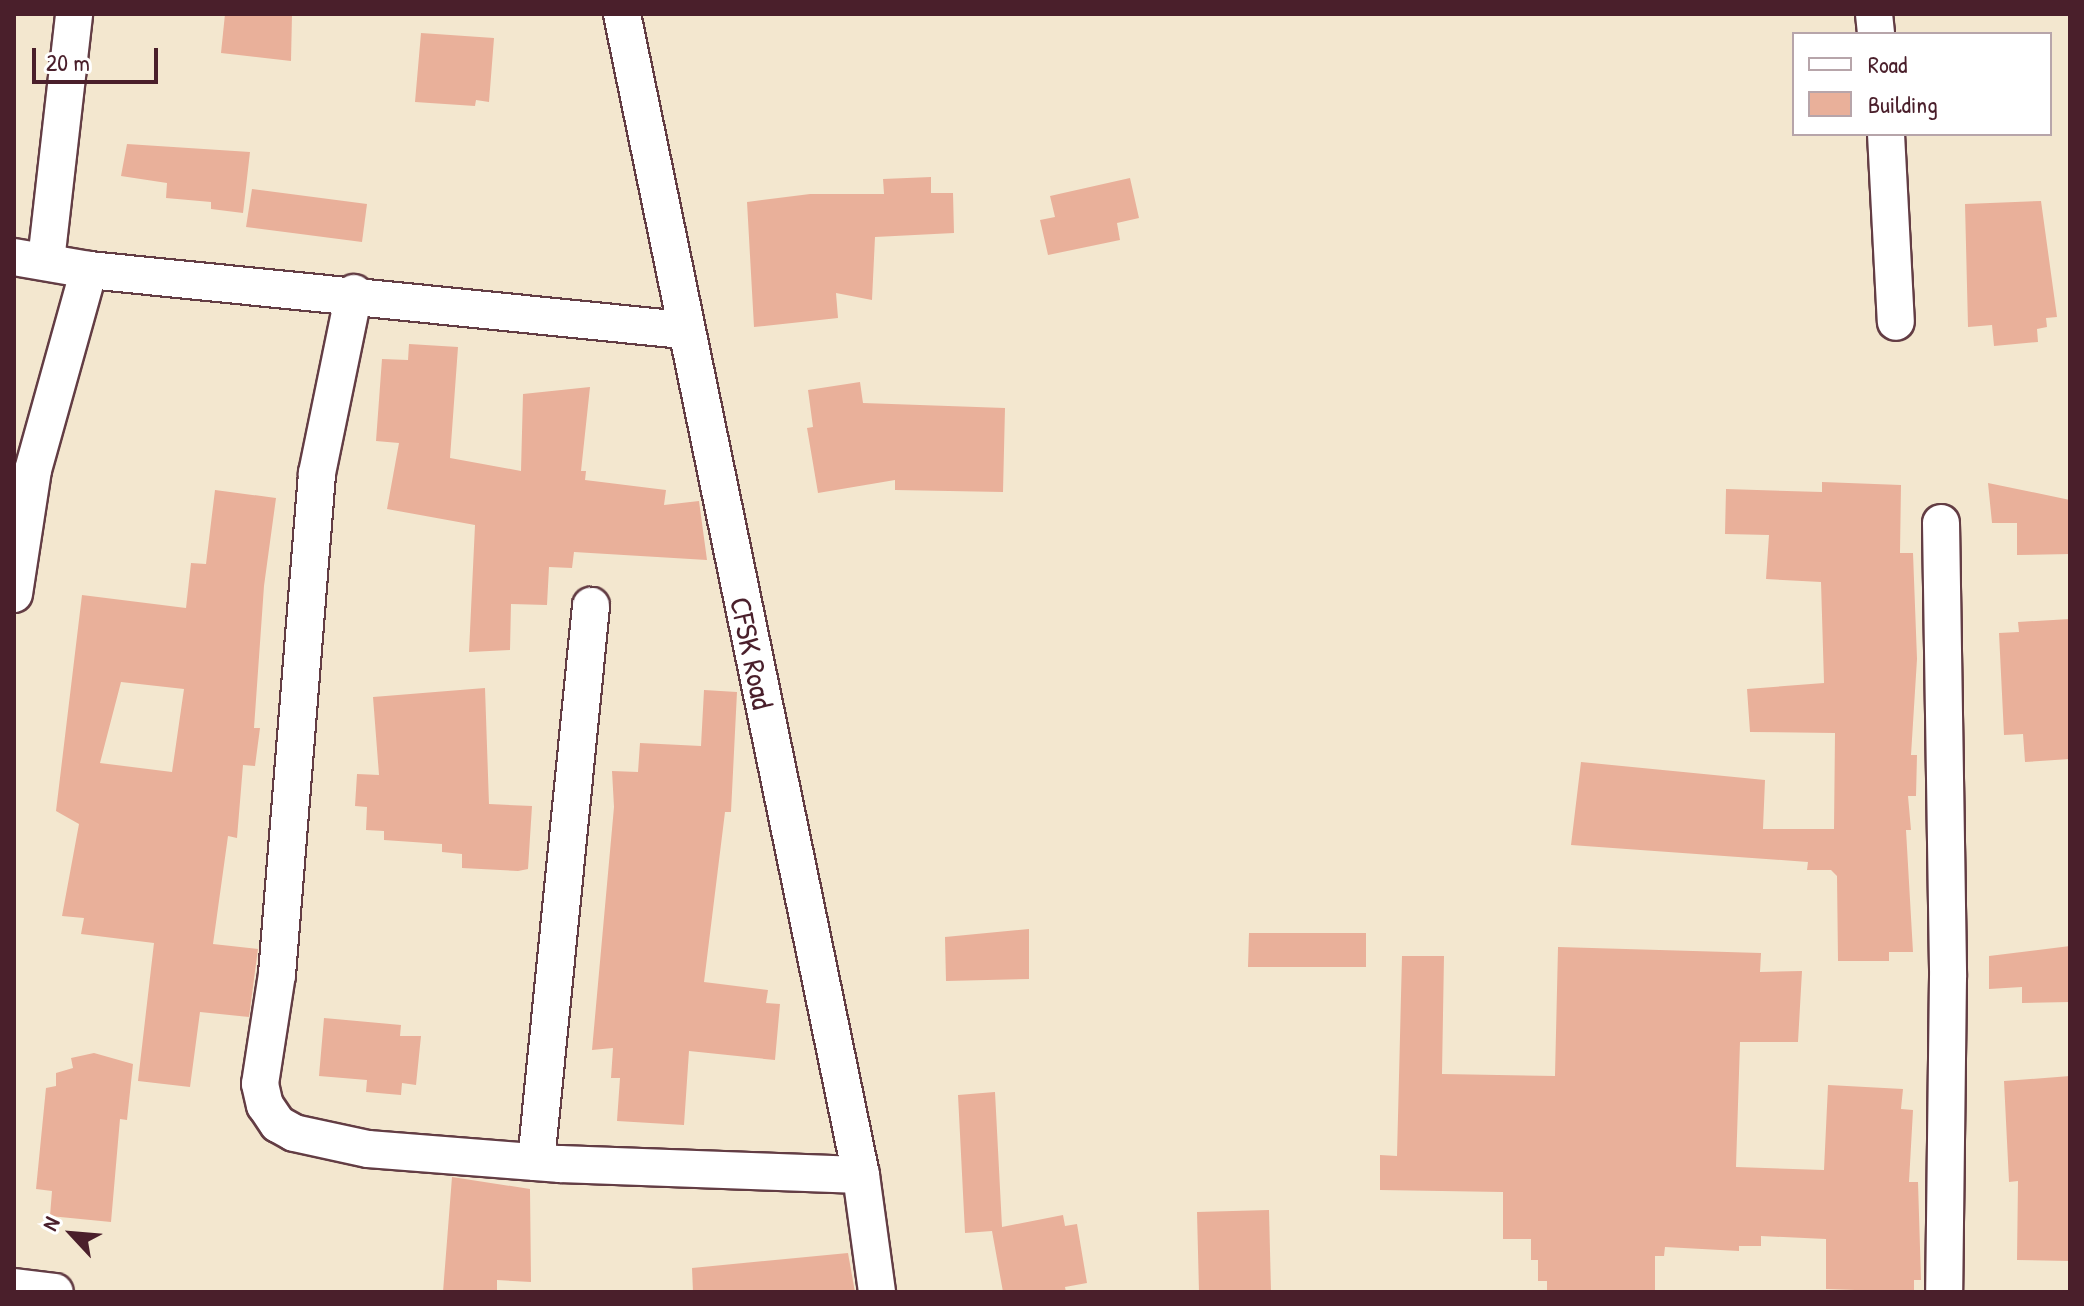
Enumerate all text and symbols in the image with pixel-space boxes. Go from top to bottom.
scale bar [36,32,162,82]
legend [1792,32,2052,136]
text: 20 m [46,46,90,78]
text: Road [1868,48,1907,80]
text: Building [1868,88,1938,120]
street label: CFSK Road [723,594,781,712]
north arrow [32,1194,112,1274]
text: N [34,1212,66,1235]

